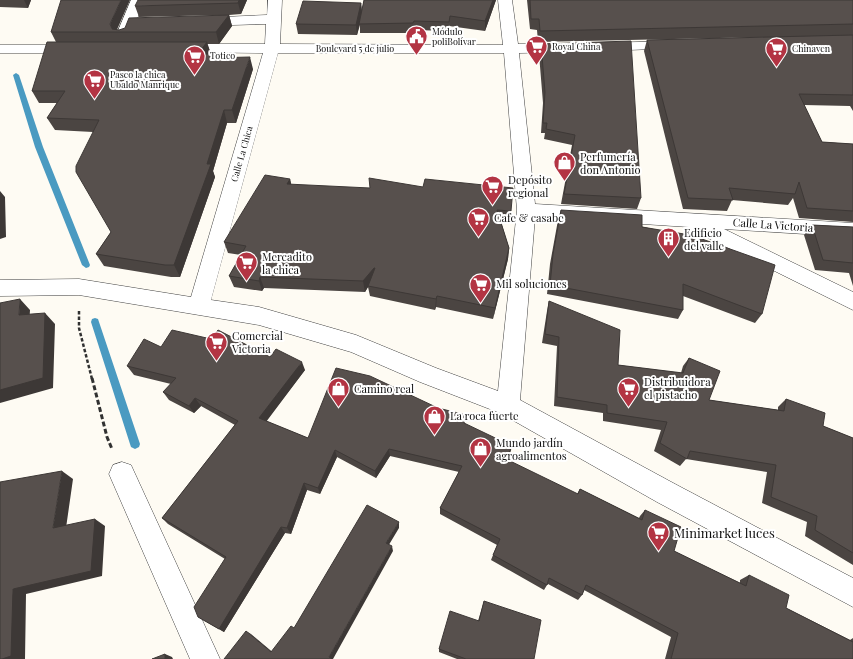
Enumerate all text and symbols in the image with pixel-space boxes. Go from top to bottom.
public building icon: Módulo poliBolívar [403,24,429,57]
place label: Módulo poliBolívar [432,25,476,47]
supermarket icon: Royal China [524,34,550,67]
supermarket icon: Chinaven [763,36,789,69]
place label: Royal China [552,40,601,52]
street label: Boulevard 5 de julio [316,42,394,54]
place label: Chinaven [792,42,831,54]
supermarket icon: Totico [182,43,208,76]
place label: Totico [210,49,235,61]
supermarket icon: Paseo la chica Ubaldo Manrique [81,67,107,100]
place label: Paseo la chica Ubaldo Manrique [110,68,180,90]
street label: Calle La Chica [227,124,255,183]
place label: Perfumería don Antonio [580,149,641,177]
shop icon: Perfumería don Antonio [552,150,578,183]
place label: Depósito regional [508,172,552,200]
supermarket icon: Depósito regional [479,173,505,206]
supermarket icon: Cafe & casabe [466,205,492,238]
place label: Cafe & casabe [494,210,564,225]
street label: Calle La Victoria [732,214,814,235]
place label: Edificio del valle [684,225,725,253]
building icon: Edificio del valle [655,226,681,259]
place label: Mercadito la chica [262,249,312,277]
supermarket icon: Mercadito la chica [233,250,259,283]
supermarket icon: Mil soluciones [468,271,494,304]
place label: Mil soluciones [496,276,567,291]
place label: Comercial Victoria [231,328,283,356]
supermarket icon: Comercial Victoria [203,329,229,362]
place label: Distribuidora el pistacho [644,374,711,402]
supermarket icon: Distribuidora el pistacho [616,375,642,408]
shop icon: Camino real [325,376,351,409]
place label: Camino real [354,381,414,396]
shop icon: La roca fuerte [422,403,448,436]
place label: La roca fuerte [450,408,519,423]
place label: Mundo jardín agroalimentos [496,435,567,463]
shop icon: Mundo jardín agroalimentos [467,436,493,469]
supermarket icon: Minimarket luces [646,520,672,553]
place label: Minimarket luces [674,524,775,541]

